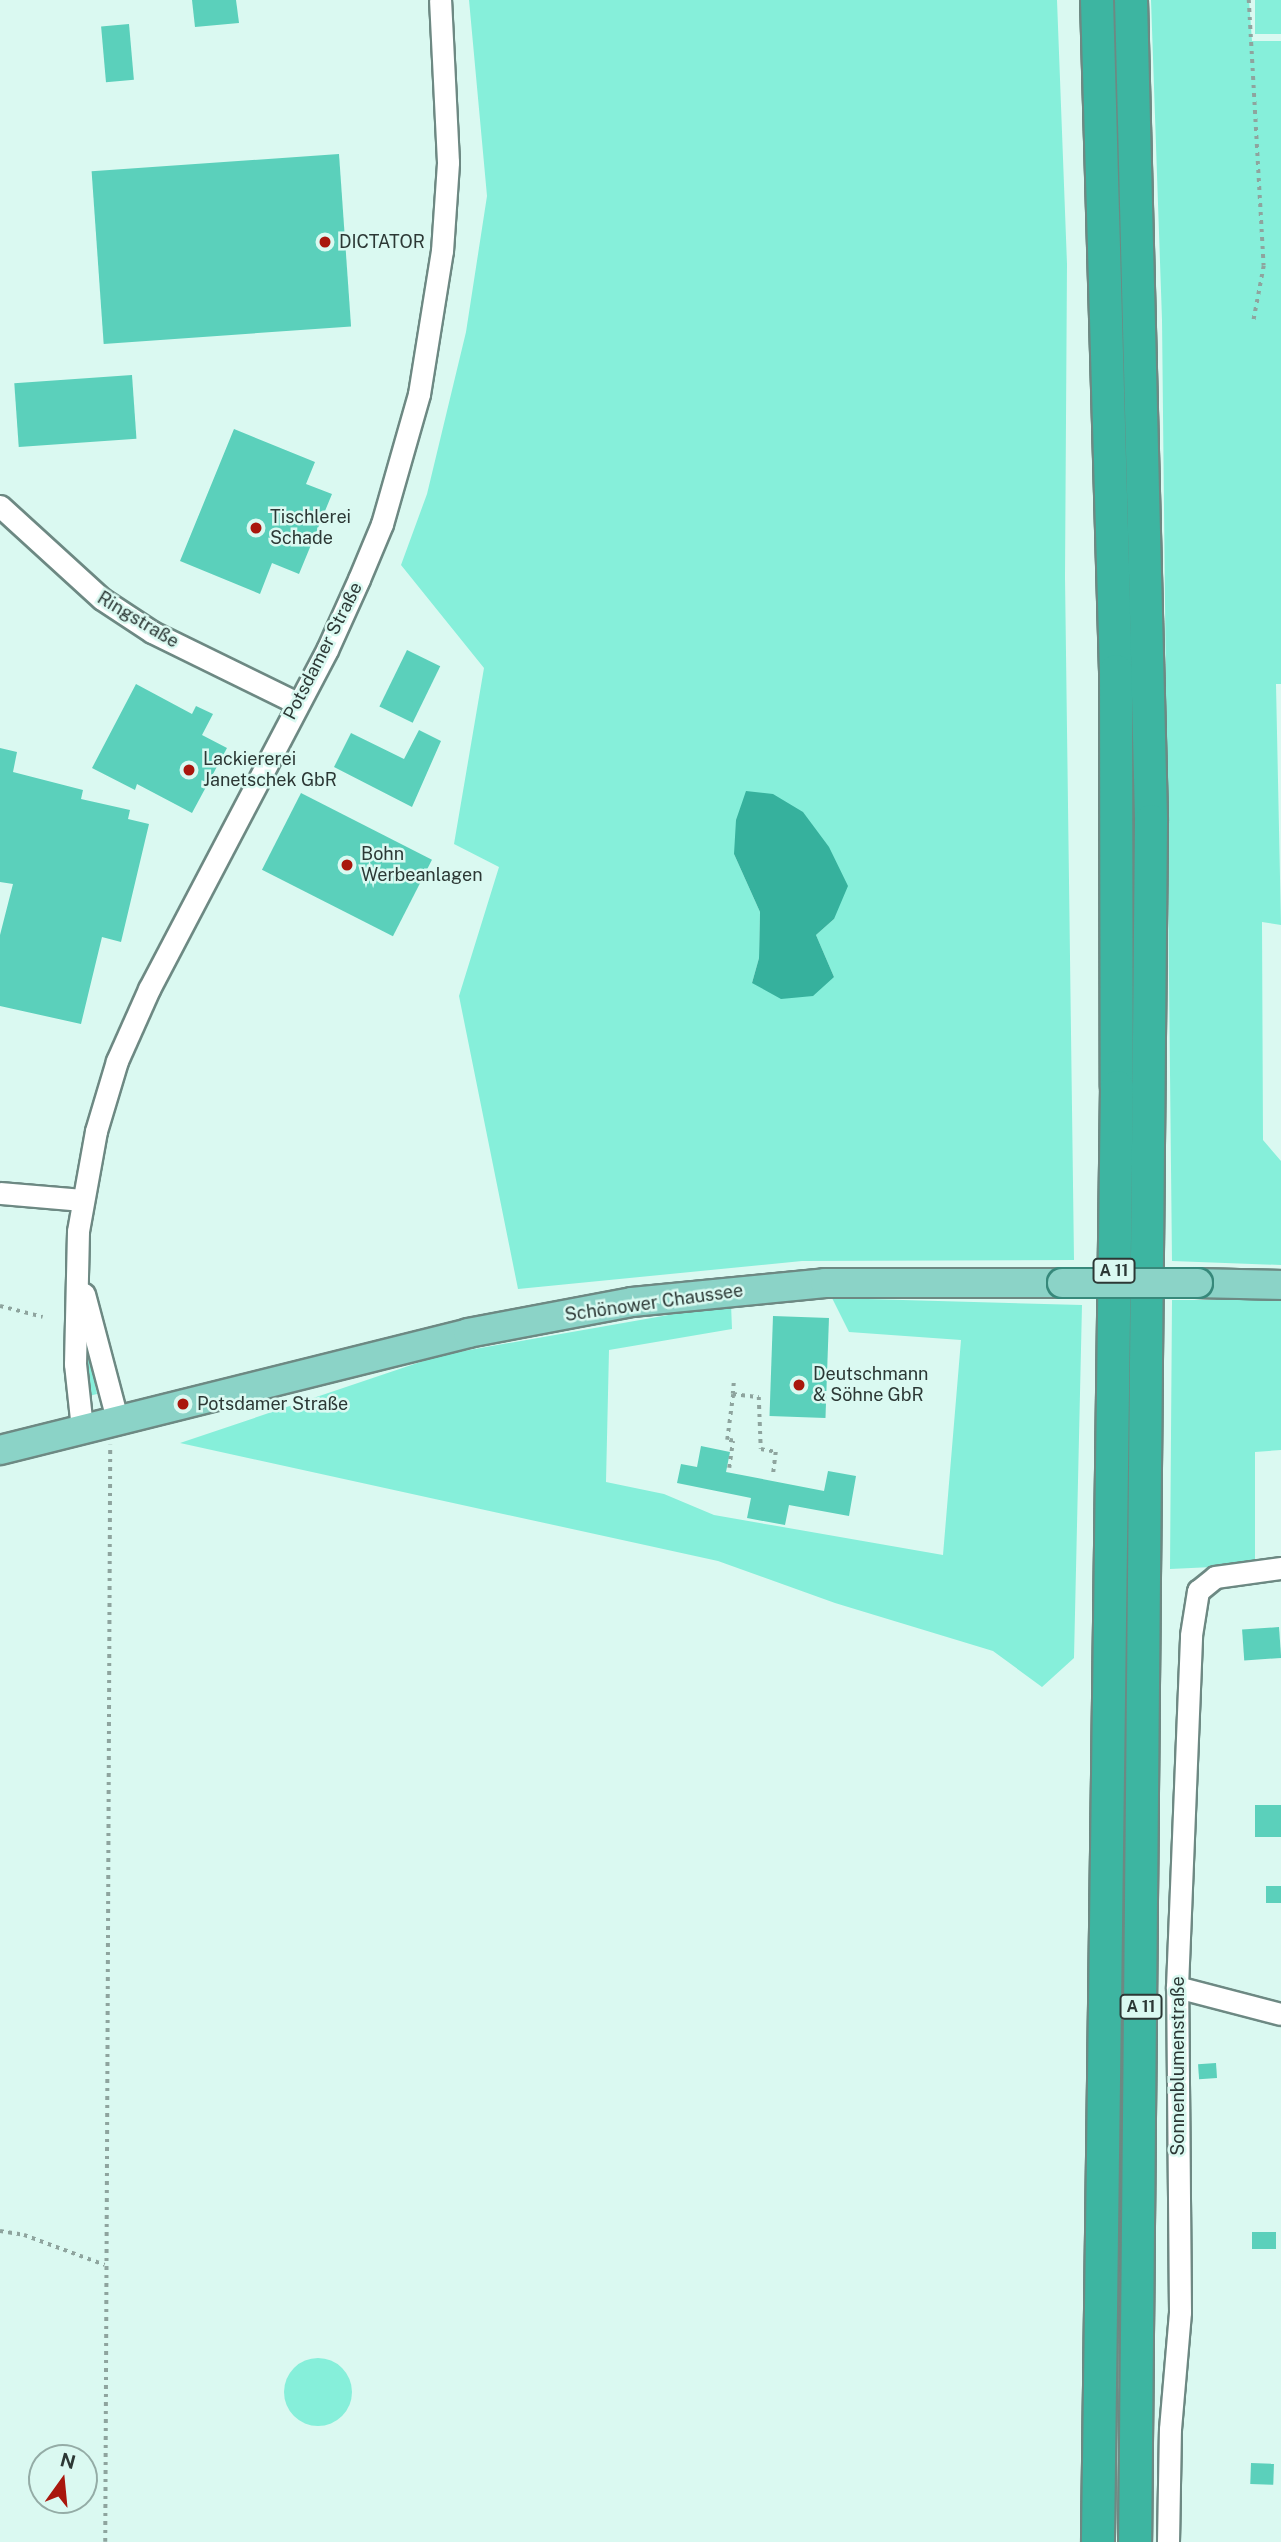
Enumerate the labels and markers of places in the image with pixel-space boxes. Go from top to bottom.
place label: DICTATOR [339,231,425,253]
marker: DICTATOR [317,234,333,250]
place label: Tischlerei Schade [270,507,351,550]
marker: Tischlerei Schade [248,520,264,536]
place label: Lackiererei Janetschek GbR [203,749,337,792]
marker: Lackiererei Janetschek GbR [181,762,197,778]
place label: Bohn Werbeanlagen [361,844,483,886]
marker: Bohn Werbeanlagen [339,857,355,873]
place label: Deutschmann & Söhne GbR [813,1364,928,1406]
marker: Deutschmann & Söhne GbR [791,1377,807,1393]
place label: Potsdamer Straße [197,1393,348,1415]
marker: Potsdamer Straße [175,1396,191,1412]

